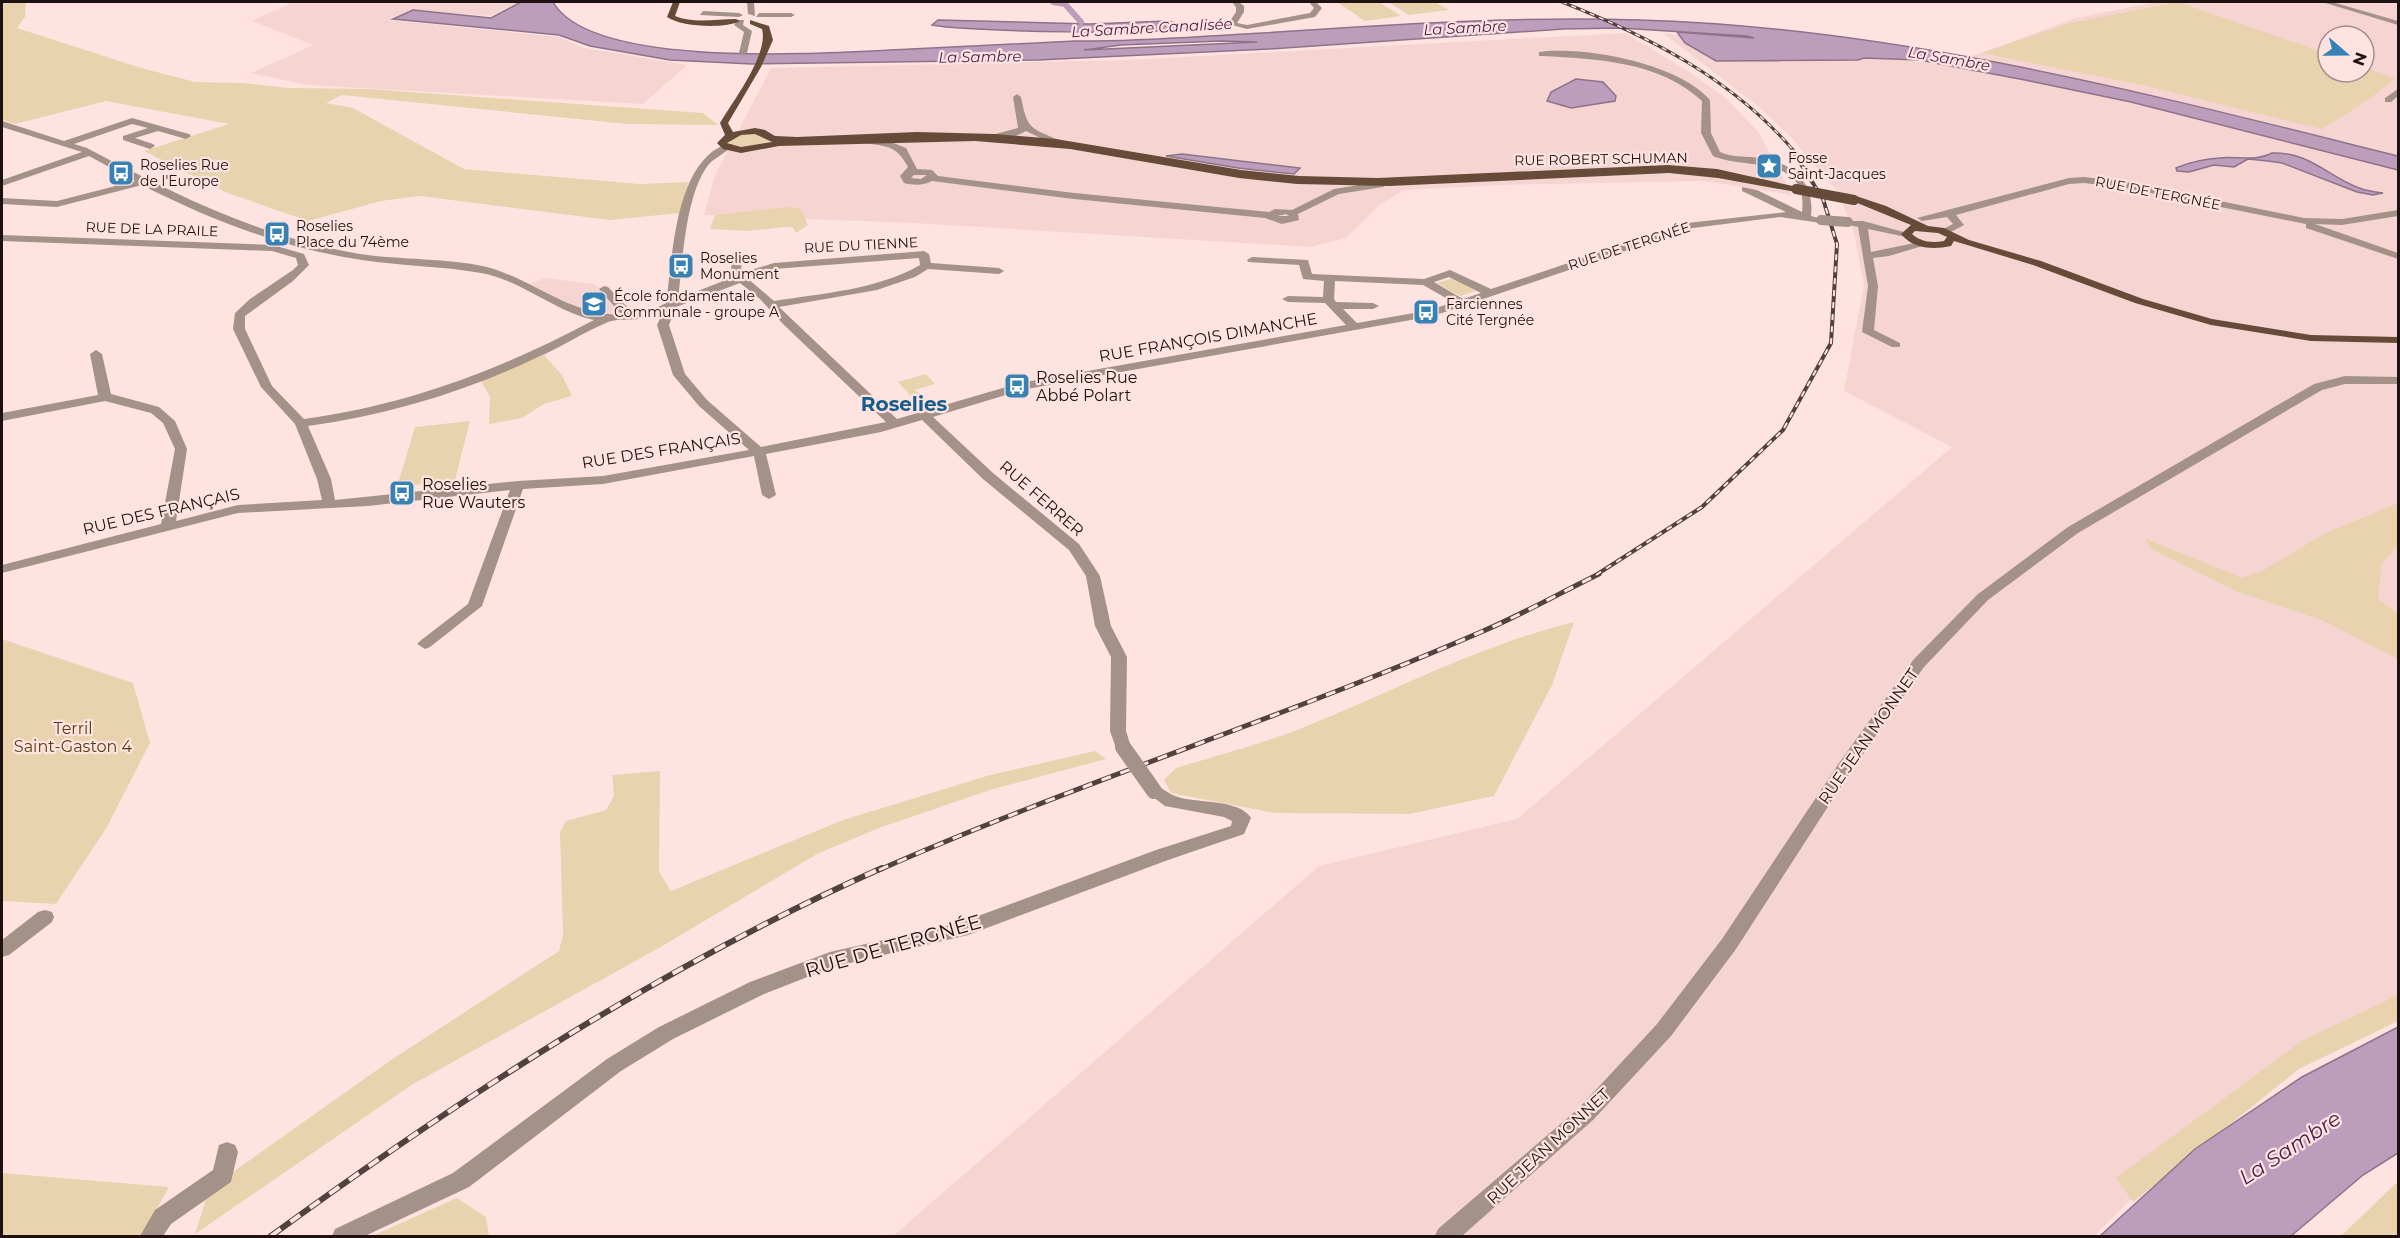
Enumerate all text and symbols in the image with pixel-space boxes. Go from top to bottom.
water label: La Sambre Canalisée [1071,14,1233,41]
water label: La Sambre [1423,16,1507,39]
north arrow [2316,24,2376,84]
water label: La Sambre [1906,42,1992,75]
water label: La Sambre [938,46,1022,67]
text: N [2348,50,2371,68]
street label: RUE ROBERT SCHUMAN [1514,148,1688,170]
place label: Fosse Saint-Jacques [1788,149,1886,183]
place icon: Fosse Saint-Jacques [1754,151,1784,181]
place label: Roselies Rue de l'Europe [140,156,229,190]
bus stop icon: Roselies Rue de l'Europe [106,158,136,188]
street label: RUE DE TERGNÉE [2094,172,2222,214]
place label: Roselies Place du 74ème [296,217,409,251]
street label: RUE DE LA PRAILE [85,218,219,240]
street label: RUE DE TERGNÉE [1566,218,1692,274]
bus stop icon: Roselies Place du 74ème [262,219,292,249]
street label: RUE DU TIENNE [803,233,919,257]
place label: Roselies Monument [700,249,780,283]
bus stop icon: Roselies Monument [666,251,696,281]
place label: École fondamentale Communale - groupe A [614,287,780,321]
school or university icon: École fondamentale Communale - groupe A [579,289,609,319]
place label: Farciennes Cité Tergnée [1446,295,1534,329]
bus stop icon: Farciennes Cité Tergnée [1411,297,1441,327]
street label: RUE FRANÇOIS DIMANCHE [1097,309,1319,366]
place label: Roselies Rue Abbé Polart [1036,368,1137,405]
bus stop icon: Roselies Rue Abbé Polart [1002,371,1032,401]
district label: Roselies [861,392,948,416]
street label: RUE DES FRANÇAIS [580,429,742,472]
street label: RUE FERRER [996,457,1088,540]
place label: Roselies Rue Wauters [422,475,526,512]
bus stop icon: Roselies Rue Wauters [387,478,417,508]
street label: RUE DES FRANÇAIS [81,484,242,539]
street label: RUE JEAN MONNET [1814,664,1923,808]
park label: Terril Saint-Gaston 4 [14,719,133,756]
street label: RUE DE TERGNÉE [802,909,984,983]
street label: RUE JEAN MONNET [1483,1084,1614,1208]
water label: La Sambre [2234,1105,2345,1190]

